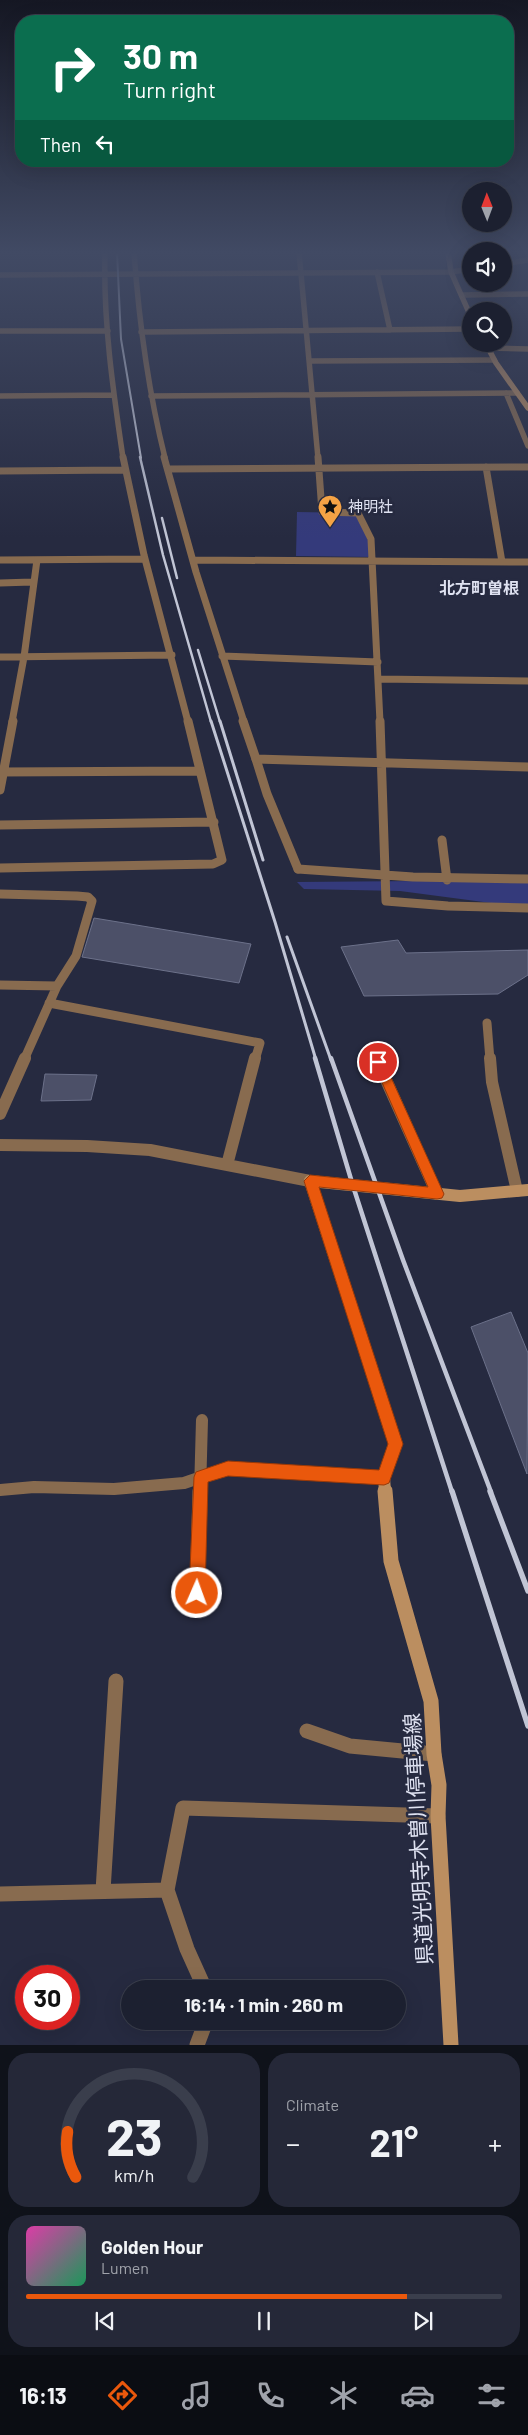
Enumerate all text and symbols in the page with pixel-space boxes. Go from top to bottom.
text: 30 m [123,34,198,76]
icon: right [40,35,105,100]
text: Turn right [123,76,216,102]
icon: left [91,130,119,158]
text: Then [40,133,81,156]
north arrow [462,182,512,232]
map controls [462,182,512,352]
button: sound [462,242,512,292]
button: search [462,302,512,352]
place icon: 神明社 [317,494,343,528]
place label: 神明社 [348,497,393,515]
district label: 北方町曽根 [439,578,519,597]
pin [357,1041,399,1083]
icon: arrive [364,1048,392,1076]
position arrow [170,1566,222,1618]
street label: 県道光明寺木曽川停車場線 [398,1713,437,1966]
speed limit sign: 30 [15,1965,80,2030]
text: 16:14 · 1 min · 260 m [184,1993,343,2016]
text: Climate [286,2095,339,2114]
text: 23 [106,2104,162,2166]
text: 21° [370,2119,418,2165]
text: − [286,2126,300,2160]
text: + [488,2126,502,2160]
text: km/h [114,2164,154,2186]
text: Golden Hour [101,2235,203,2258]
text: Lumen [101,2258,149,2277]
icon: previous [91,2307,119,2335]
icon: pause [250,2307,278,2335]
icon: next [409,2307,437,2335]
icon: directions [105,2378,140,2413]
icon: music [179,2378,214,2413]
icon: phone [253,2378,288,2413]
icon: climate [326,2378,361,2413]
icon: car [400,2378,435,2413]
icon: filters [474,2378,509,2413]
text: 16:13 [19,2382,67,2408]

